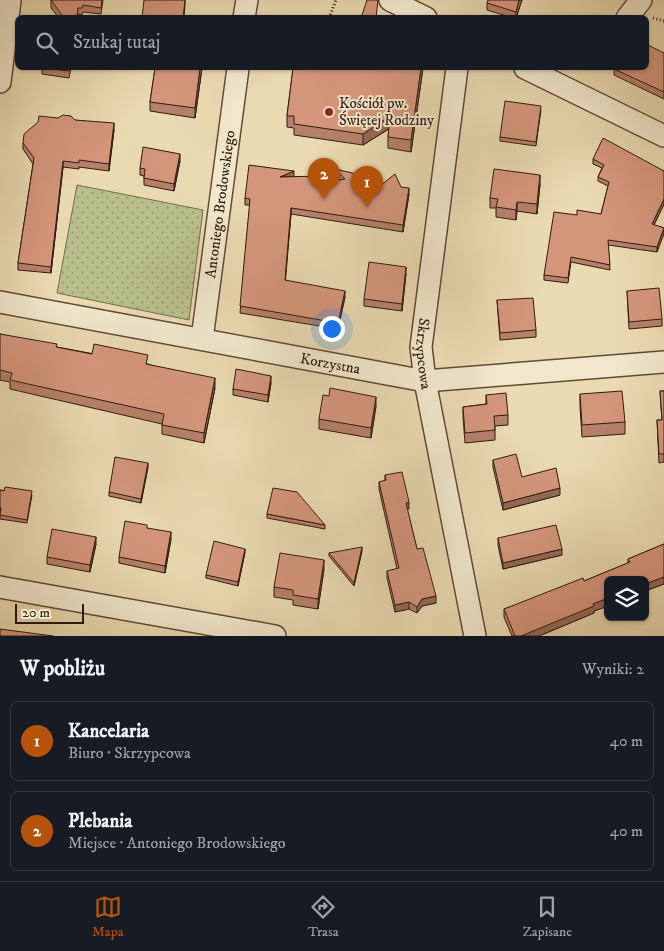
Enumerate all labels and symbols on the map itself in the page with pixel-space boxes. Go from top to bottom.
place label: Kościół pw. Świętej Rodziny [339,94,435,130]
marker: Kościół pw. Świętej Rodziny [323,106,335,118]
street label: Antoniego Brodowskiego [201,129,239,279]
pin: 2 [308,158,340,199]
pin: 1 [351,166,383,207]
your location [319,316,345,342]
street label: Skrzypcowa [411,317,436,392]
street label: Korzystna [299,349,363,378]
scale bar [15,601,84,624]

